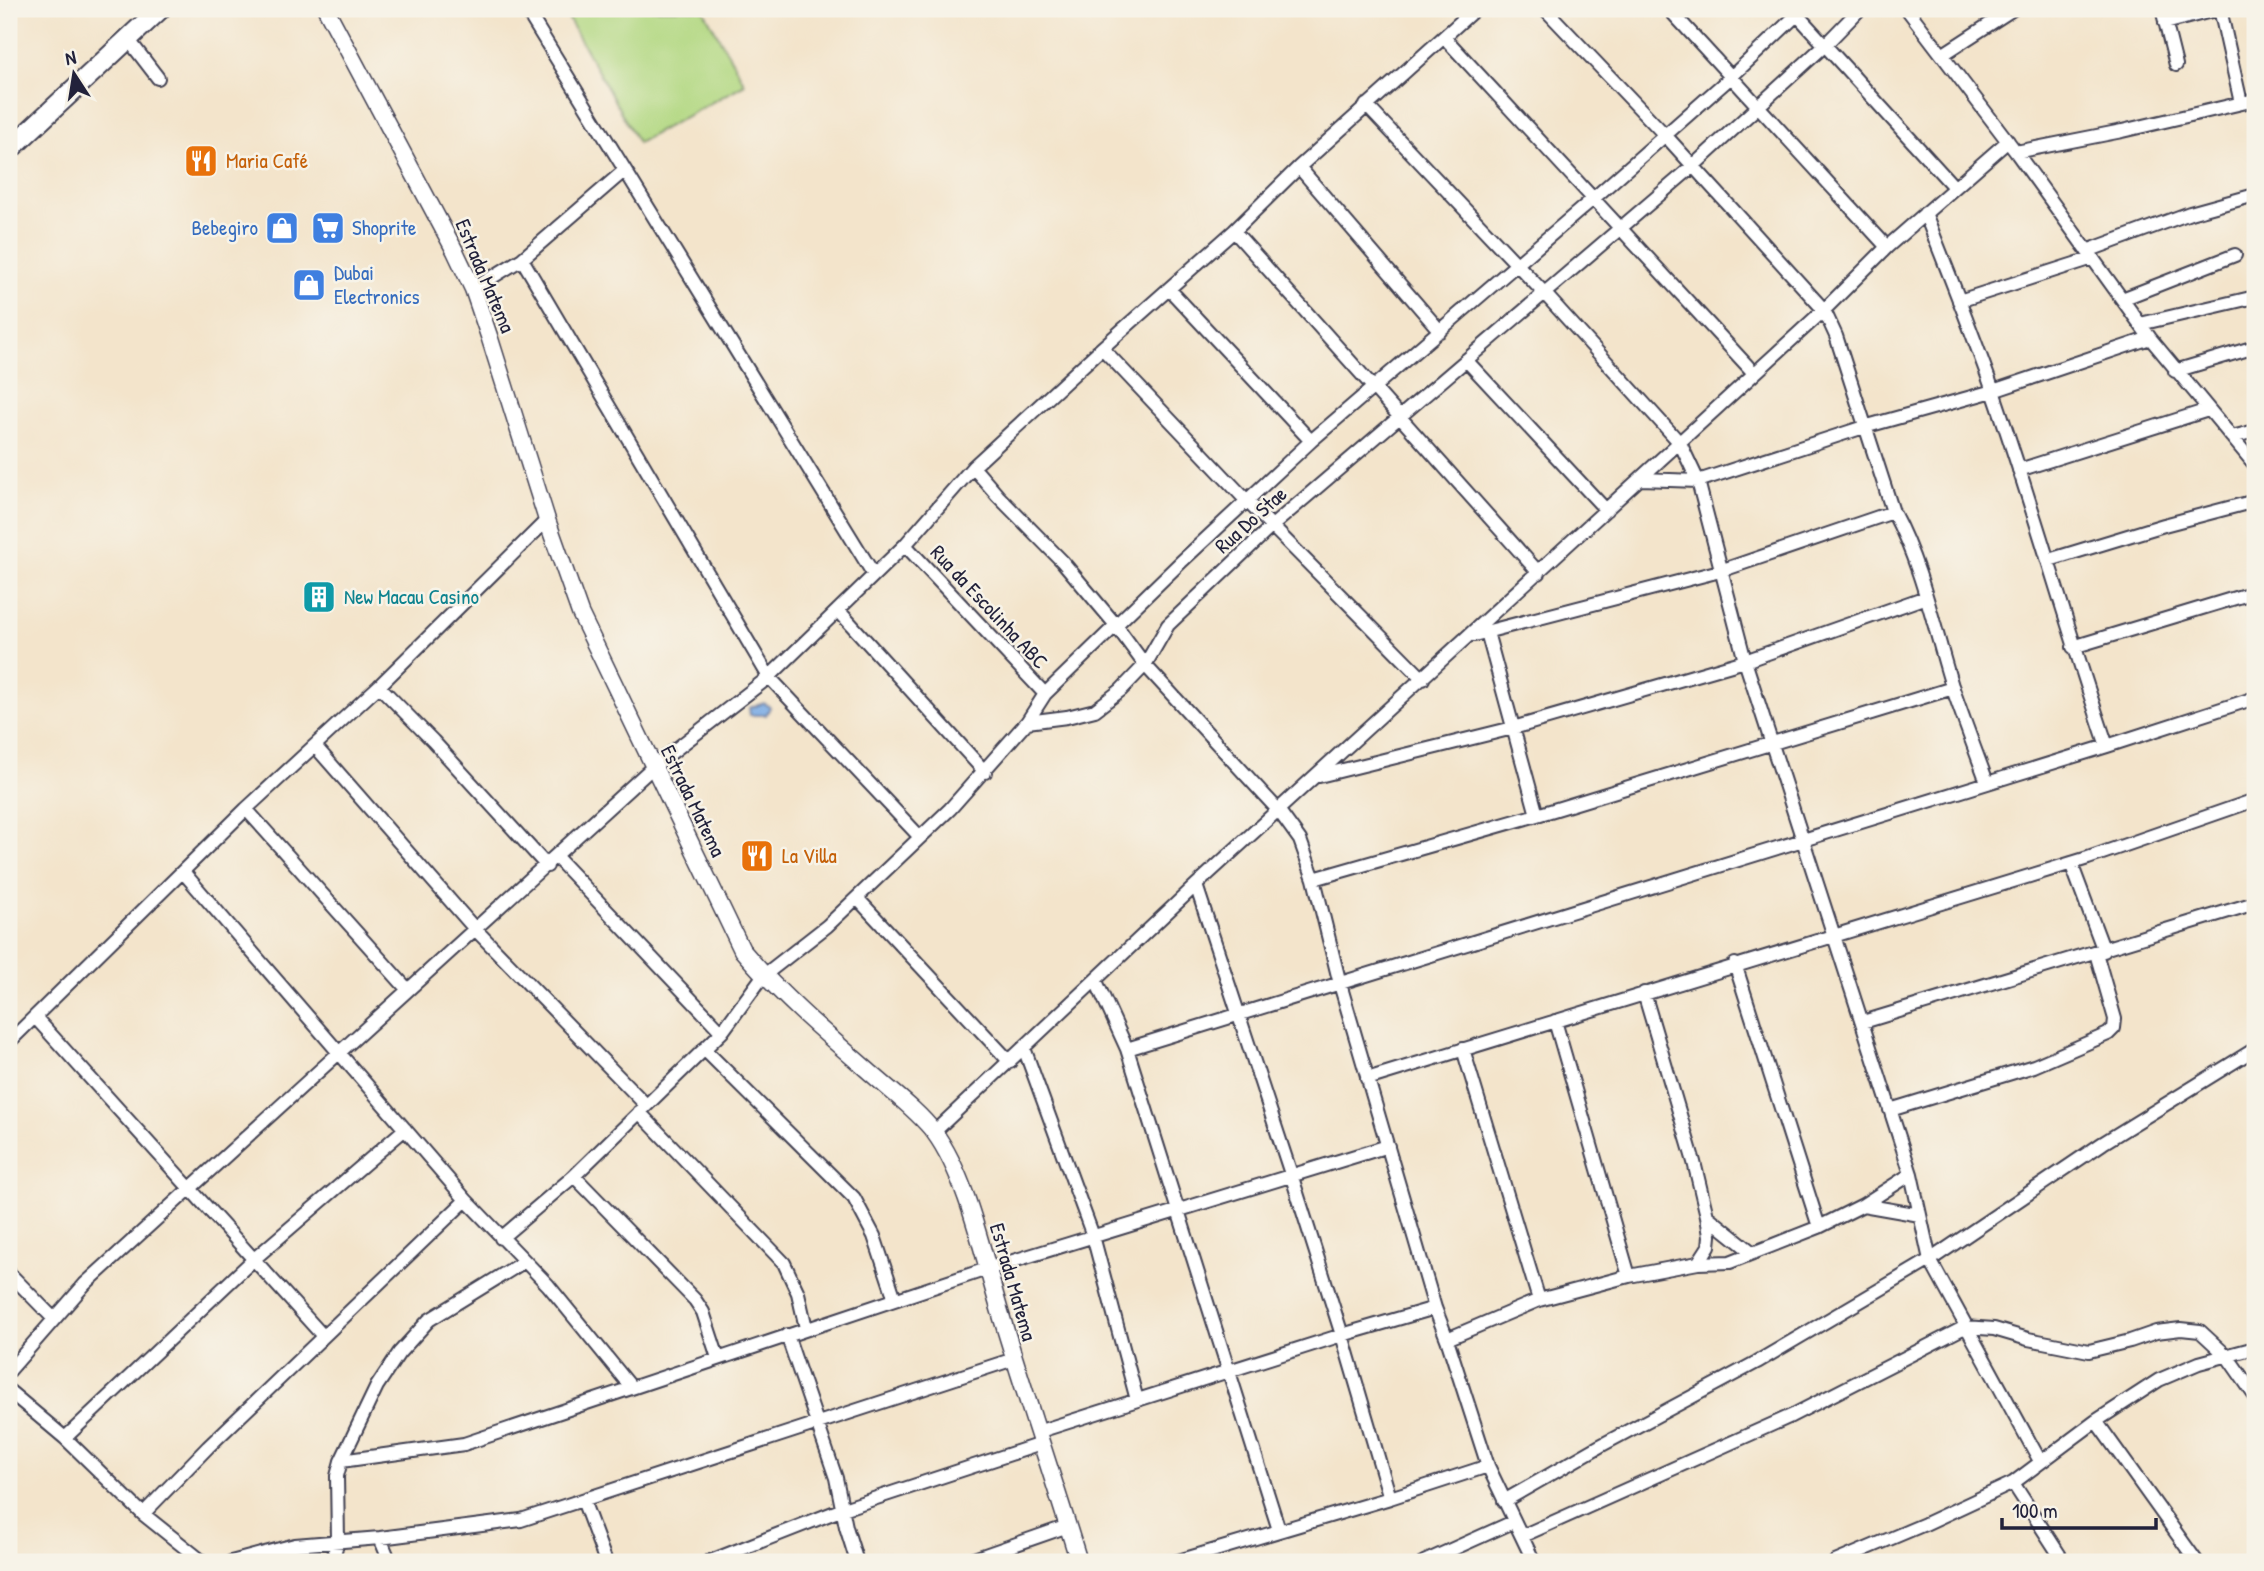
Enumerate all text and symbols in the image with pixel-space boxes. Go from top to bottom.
north arrow [38,38,108,108]
text: N [63,44,78,71]
restaurant icon: Maria Café [182,142,220,180]
place label: Maria Café [226,146,308,175]
shop icon: Bebegiro [263,209,301,247]
supermarket icon: Shoprite [309,209,347,247]
place label: Bebegiro [191,213,258,242]
place label: Shoprite [352,213,416,242]
street label: Estrada Matema [448,214,522,337]
place label: Dubai Electronics [334,258,420,311]
shop icon: Dubai Electronics [290,266,328,304]
street label: Rua Do Stae [1208,480,1293,560]
street label: Rua da Escolinha ABC [924,538,1055,675]
building icon: New Macau Casino [300,578,338,616]
place label: New Macau Casino [344,582,479,611]
street label: Estrada Matema [654,740,733,862]
restaurant icon: La Villa [738,837,776,875]
place label: La Villa [782,841,837,870]
street label: Estrada Matema [983,1220,1044,1344]
scale bar [2002,1487,2156,1531]
text: 100 m [2012,1496,2058,1525]

